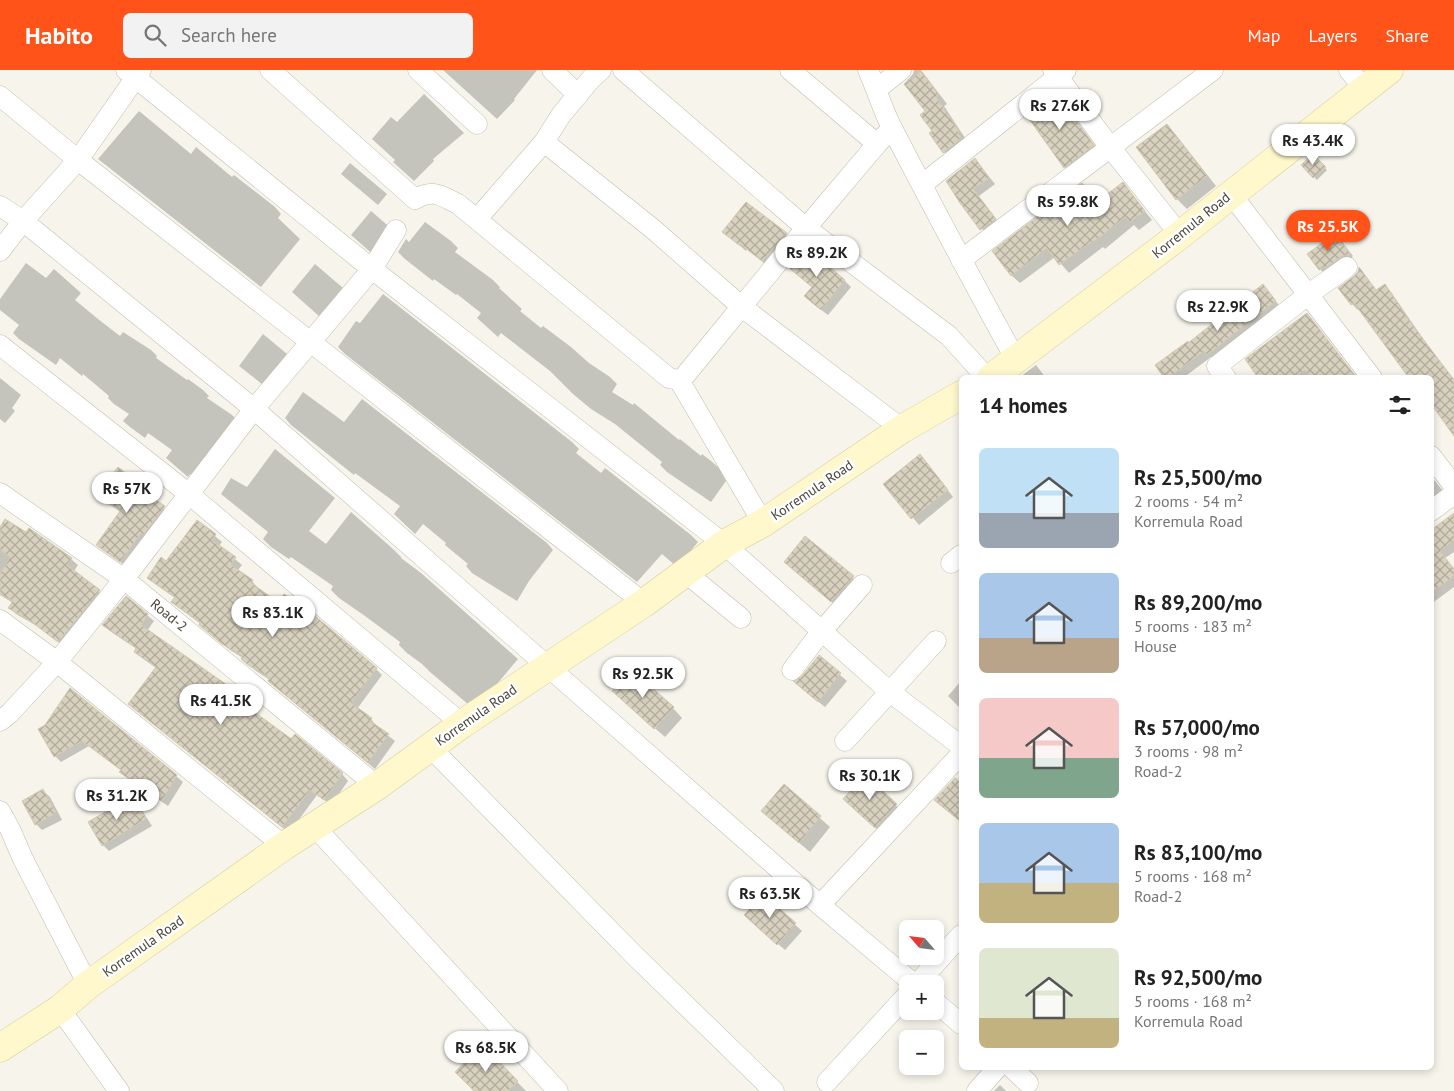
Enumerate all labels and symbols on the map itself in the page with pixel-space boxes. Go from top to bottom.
pin: Rs 27.6K [1008,88,1112,131]
pin: Rs 43.4K [1261,124,1365,166]
pin: Rs 59.8K [1016,184,1120,227]
street label: Korremula Road [1148,188,1234,262]
pin: Rs 25.5K [1276,210,1380,252]
pin: Rs 89.2K [765,236,869,278]
pin: Rs 22.9K [1166,290,1270,332]
street label: Korremula Road [767,456,857,524]
pin: Rs 57K [86,472,168,514]
street label: Road-2 [147,595,191,635]
pin: Rs 83.1K [221,596,325,638]
pin: Rs 92.5K [591,656,695,699]
street label: Korremula Road [432,680,520,750]
pin: Rs 41.5K [169,684,273,726]
pin: Rs 30.1K [818,758,922,801]
pin: Rs 31.2K [65,778,169,821]
pin: Rs 63.5K [718,876,822,919]
street label: Korremula Road [99,911,187,981]
north arrow [899,920,944,965]
pin: Rs 68.5K [434,1030,538,1073]

